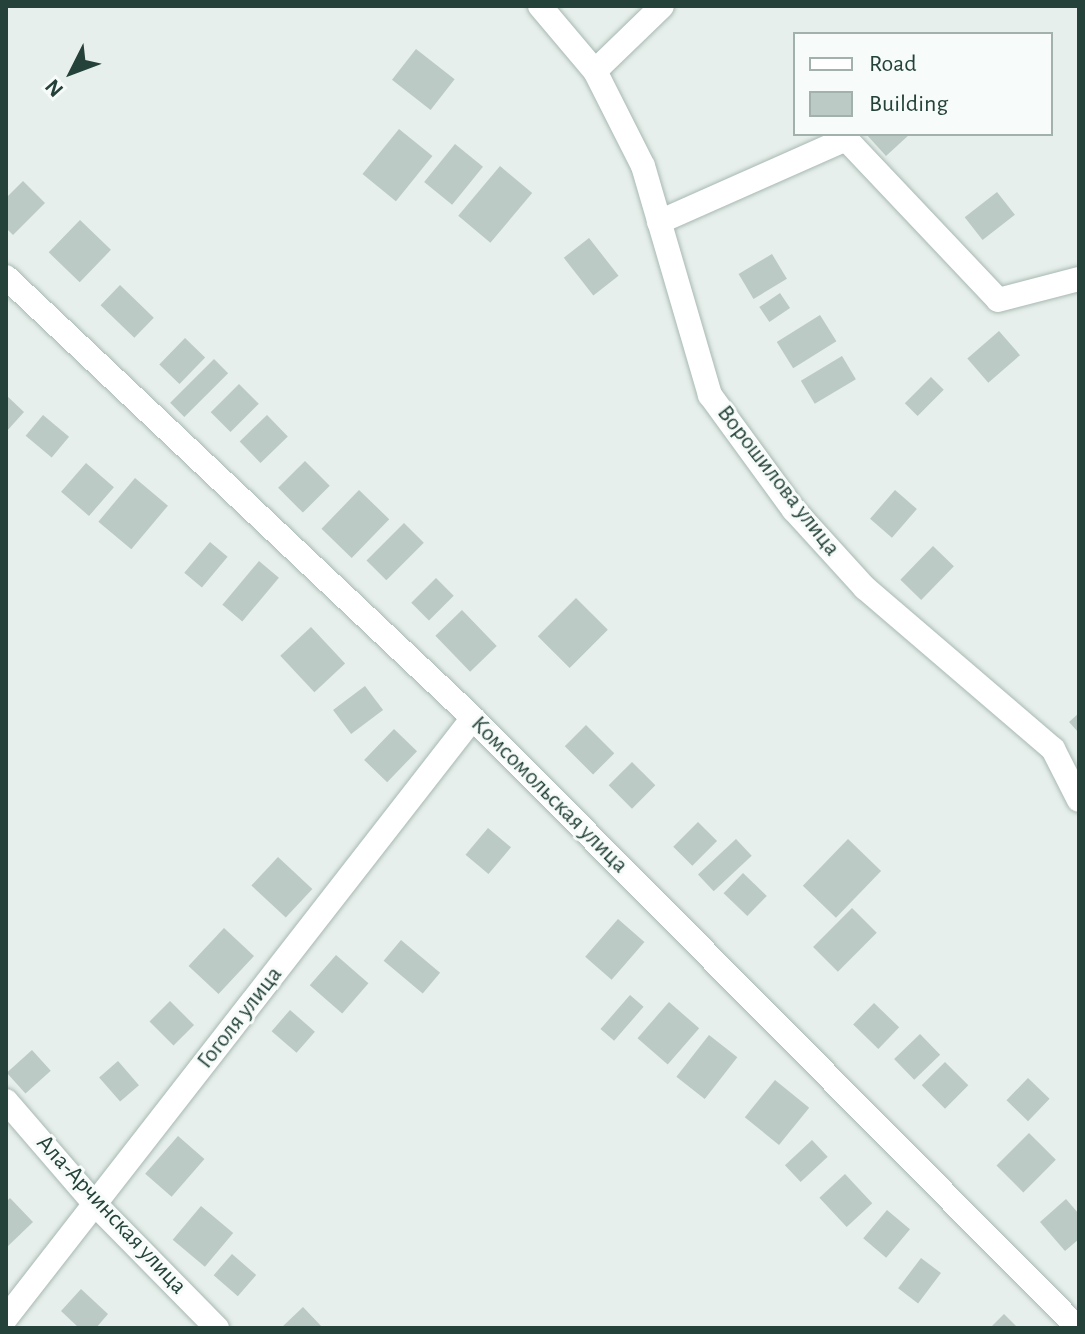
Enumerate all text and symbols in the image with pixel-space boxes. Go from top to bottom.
north arrow [32,32,112,112]
legend [793,32,1053,136]
text: Road [869,52,917,76]
text: N [41,75,67,101]
text: Building [869,92,948,116]
street label: Ворошилова улица [710,400,846,562]
street label: Комсомольская улица [464,710,634,880]
street label: Гоголя улица [191,961,289,1075]
street label: Ала-Арчинская улица [30,1129,192,1301]

